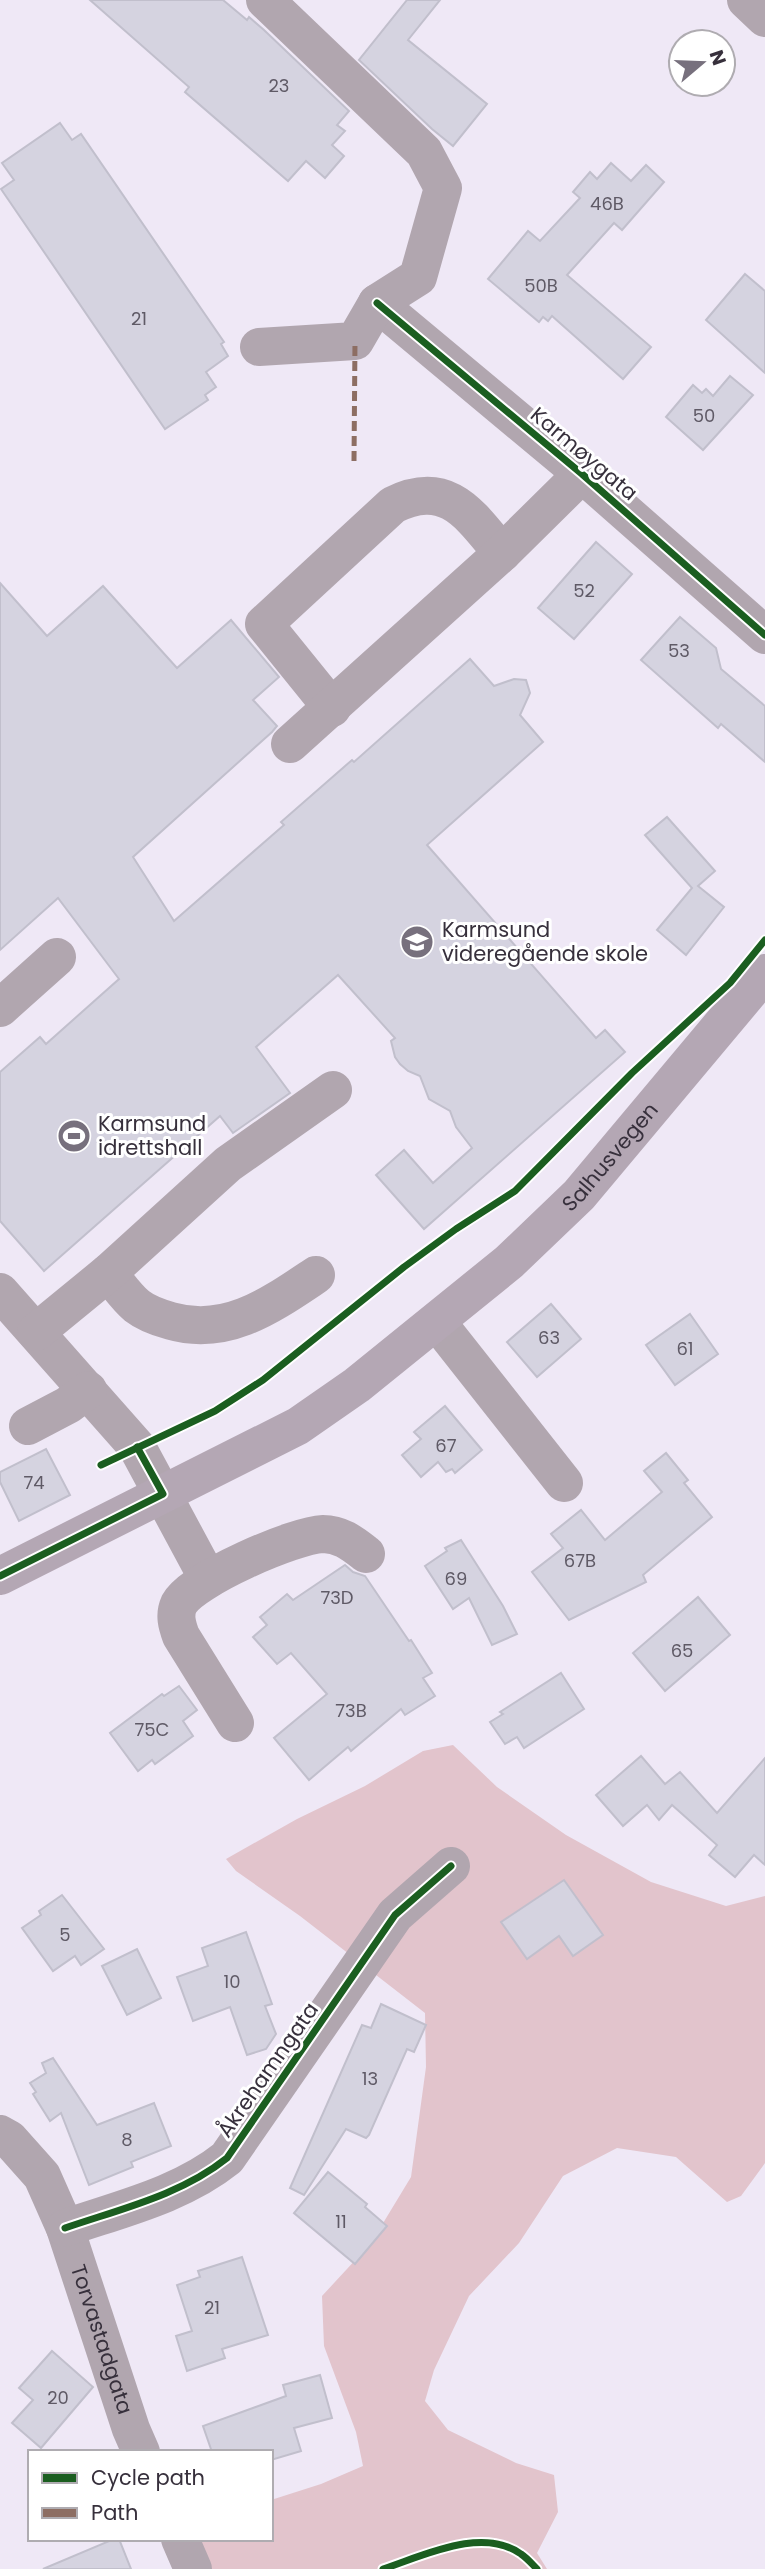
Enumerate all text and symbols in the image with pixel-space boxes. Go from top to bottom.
north arrow [667,28,737,98]
text: N [703,46,733,69]
house number: 23 [269,73,289,98]
house number: 46B [590,191,624,216]
house number: 50B [524,273,558,298]
house number: 21 [131,306,147,331]
street label: Karmøygata [525,400,644,507]
house number: 50 [693,403,715,428]
house number: 52 [573,578,595,603]
house number: 53 [668,638,690,663]
place label: Karmsund videregående skole [442,915,648,968]
school or university icon: Karmsund videregående skole [398,923,436,961]
street label: Salhusvegen [555,1096,665,1218]
place label: Karmsund idrettshall [98,1109,206,1162]
sports icon: Karmsund idrettshall [55,1117,93,1155]
house number: 63 [538,1325,560,1350]
house number: 61 [676,1336,694,1361]
house number: 67 [435,1433,457,1458]
house number: 74 [23,1470,45,1495]
house number: 67B [564,1548,596,1573]
house number: 69 [445,1566,467,1591]
house number: 73D [320,1585,354,1610]
house number: 65 [671,1638,693,1663]
house number: 73B [335,1698,367,1723]
house number: 75C [134,1717,170,1742]
house number: 5 [59,1922,71,1947]
house number: 10 [223,1969,241,1994]
street label: Åkrehamngata [210,1996,325,2143]
house number: 13 [362,2066,378,2091]
house number: 8 [121,2127,133,2152]
house number: 11 [335,2209,347,2234]
street label: Torvastadgata [64,2261,140,2418]
house number: 21 [204,2295,220,2320]
house number: 20 [47,2385,69,2410]
legend [28,2450,273,2541]
text: Cycle path [91,2463,205,2492]
text: Path [91,2498,138,2527]

